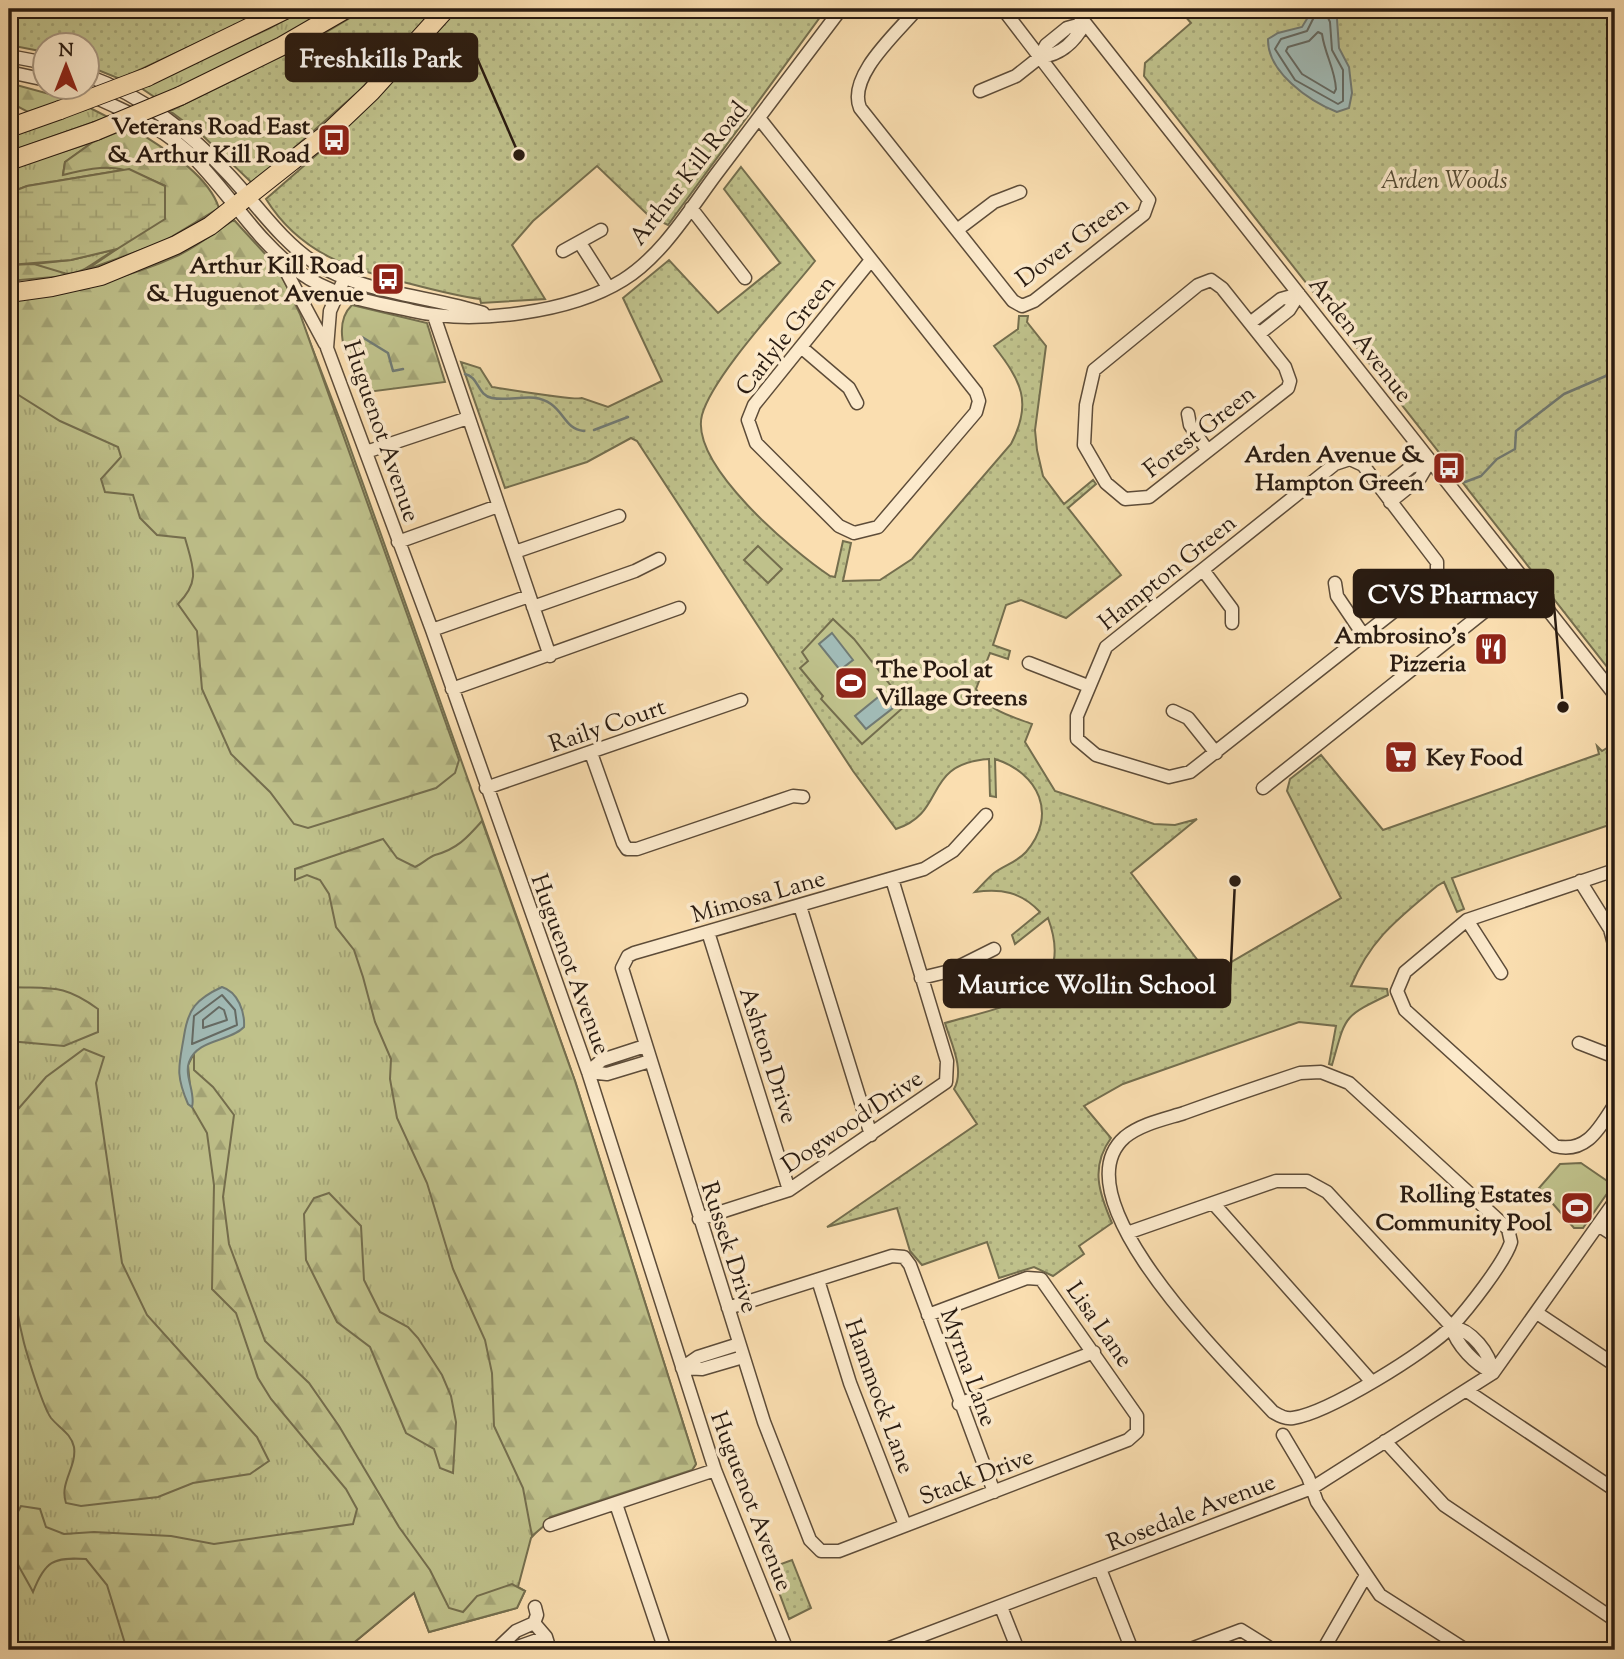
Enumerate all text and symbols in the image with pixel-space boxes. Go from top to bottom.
north arrow [32,32,102,102]
callout: Freshkills Park [286,34,477,81]
text: N [58,38,74,65]
text: Freshkills Park [300,42,463,79]
street label: Arthur Kill Road [622,95,757,254]
place label: Veterans Road East & Arthur Kill Road [108,111,311,173]
bus stop icon: Veterans Road East & Arthur Kill Road [315,121,353,159]
park label: Arden Woods [1380,165,1508,199]
street label: Dover Green [1010,189,1137,296]
place label: Arthur Kill Road & Huguenot Avenue [146,250,364,312]
bus stop icon: Arthur Kill Road & Huguenot Avenue [369,260,407,298]
street label: Carlyle Green [729,269,845,404]
street label: Arden Avenue [1299,270,1420,411]
street label: Huguenot Avenue [333,336,427,527]
street label: Forest Green [1137,378,1264,487]
place label: Arden Avenue & Hampton Green [1244,439,1425,501]
bus stop icon: Arden Avenue & Hampton Green [1430,449,1468,487]
street label: Hampton Green [1092,507,1244,640]
callout: CVS Pharmacy [1354,570,1553,617]
text: CVS Pharmacy [1368,578,1538,615]
place label: Ambrosino's Pizzeria [1334,620,1467,682]
restaurant icon: Ambrosino's Pizzeria [1472,630,1510,668]
place label: The Pool at Village Greens [876,654,1027,716]
sports icon: The Pool at Village Greens [832,664,870,702]
street label: Raily Court [545,691,671,763]
supermarket icon: Key Food [1382,738,1420,776]
place label: Key Food [1426,742,1523,776]
street label: Mimosa Lane [688,863,830,933]
street label: Huguenot Avenue [521,870,618,1060]
callout: Maurice Wollin School [944,960,1230,1007]
text: Maurice Wollin School [958,968,1217,1005]
street label: Ashton Drive [729,983,805,1128]
street label: Dogwood Drive [776,1063,931,1183]
street label: Russek Drive [691,1178,765,1318]
place label: Rolling Estates Community Pool [1375,1179,1552,1241]
sports icon: Rolling Estates Community Pool [1558,1189,1596,1227]
street label: Lisa Lane [1056,1275,1140,1375]
street label: Myrna Lane [930,1304,1004,1432]
street label: Hammock Lane [834,1315,922,1479]
street label: Huguenot Avenue [700,1407,800,1596]
street label: Stack Drive [915,1441,1039,1515]
street label: Rosedale Avenue [1103,1466,1281,1562]

